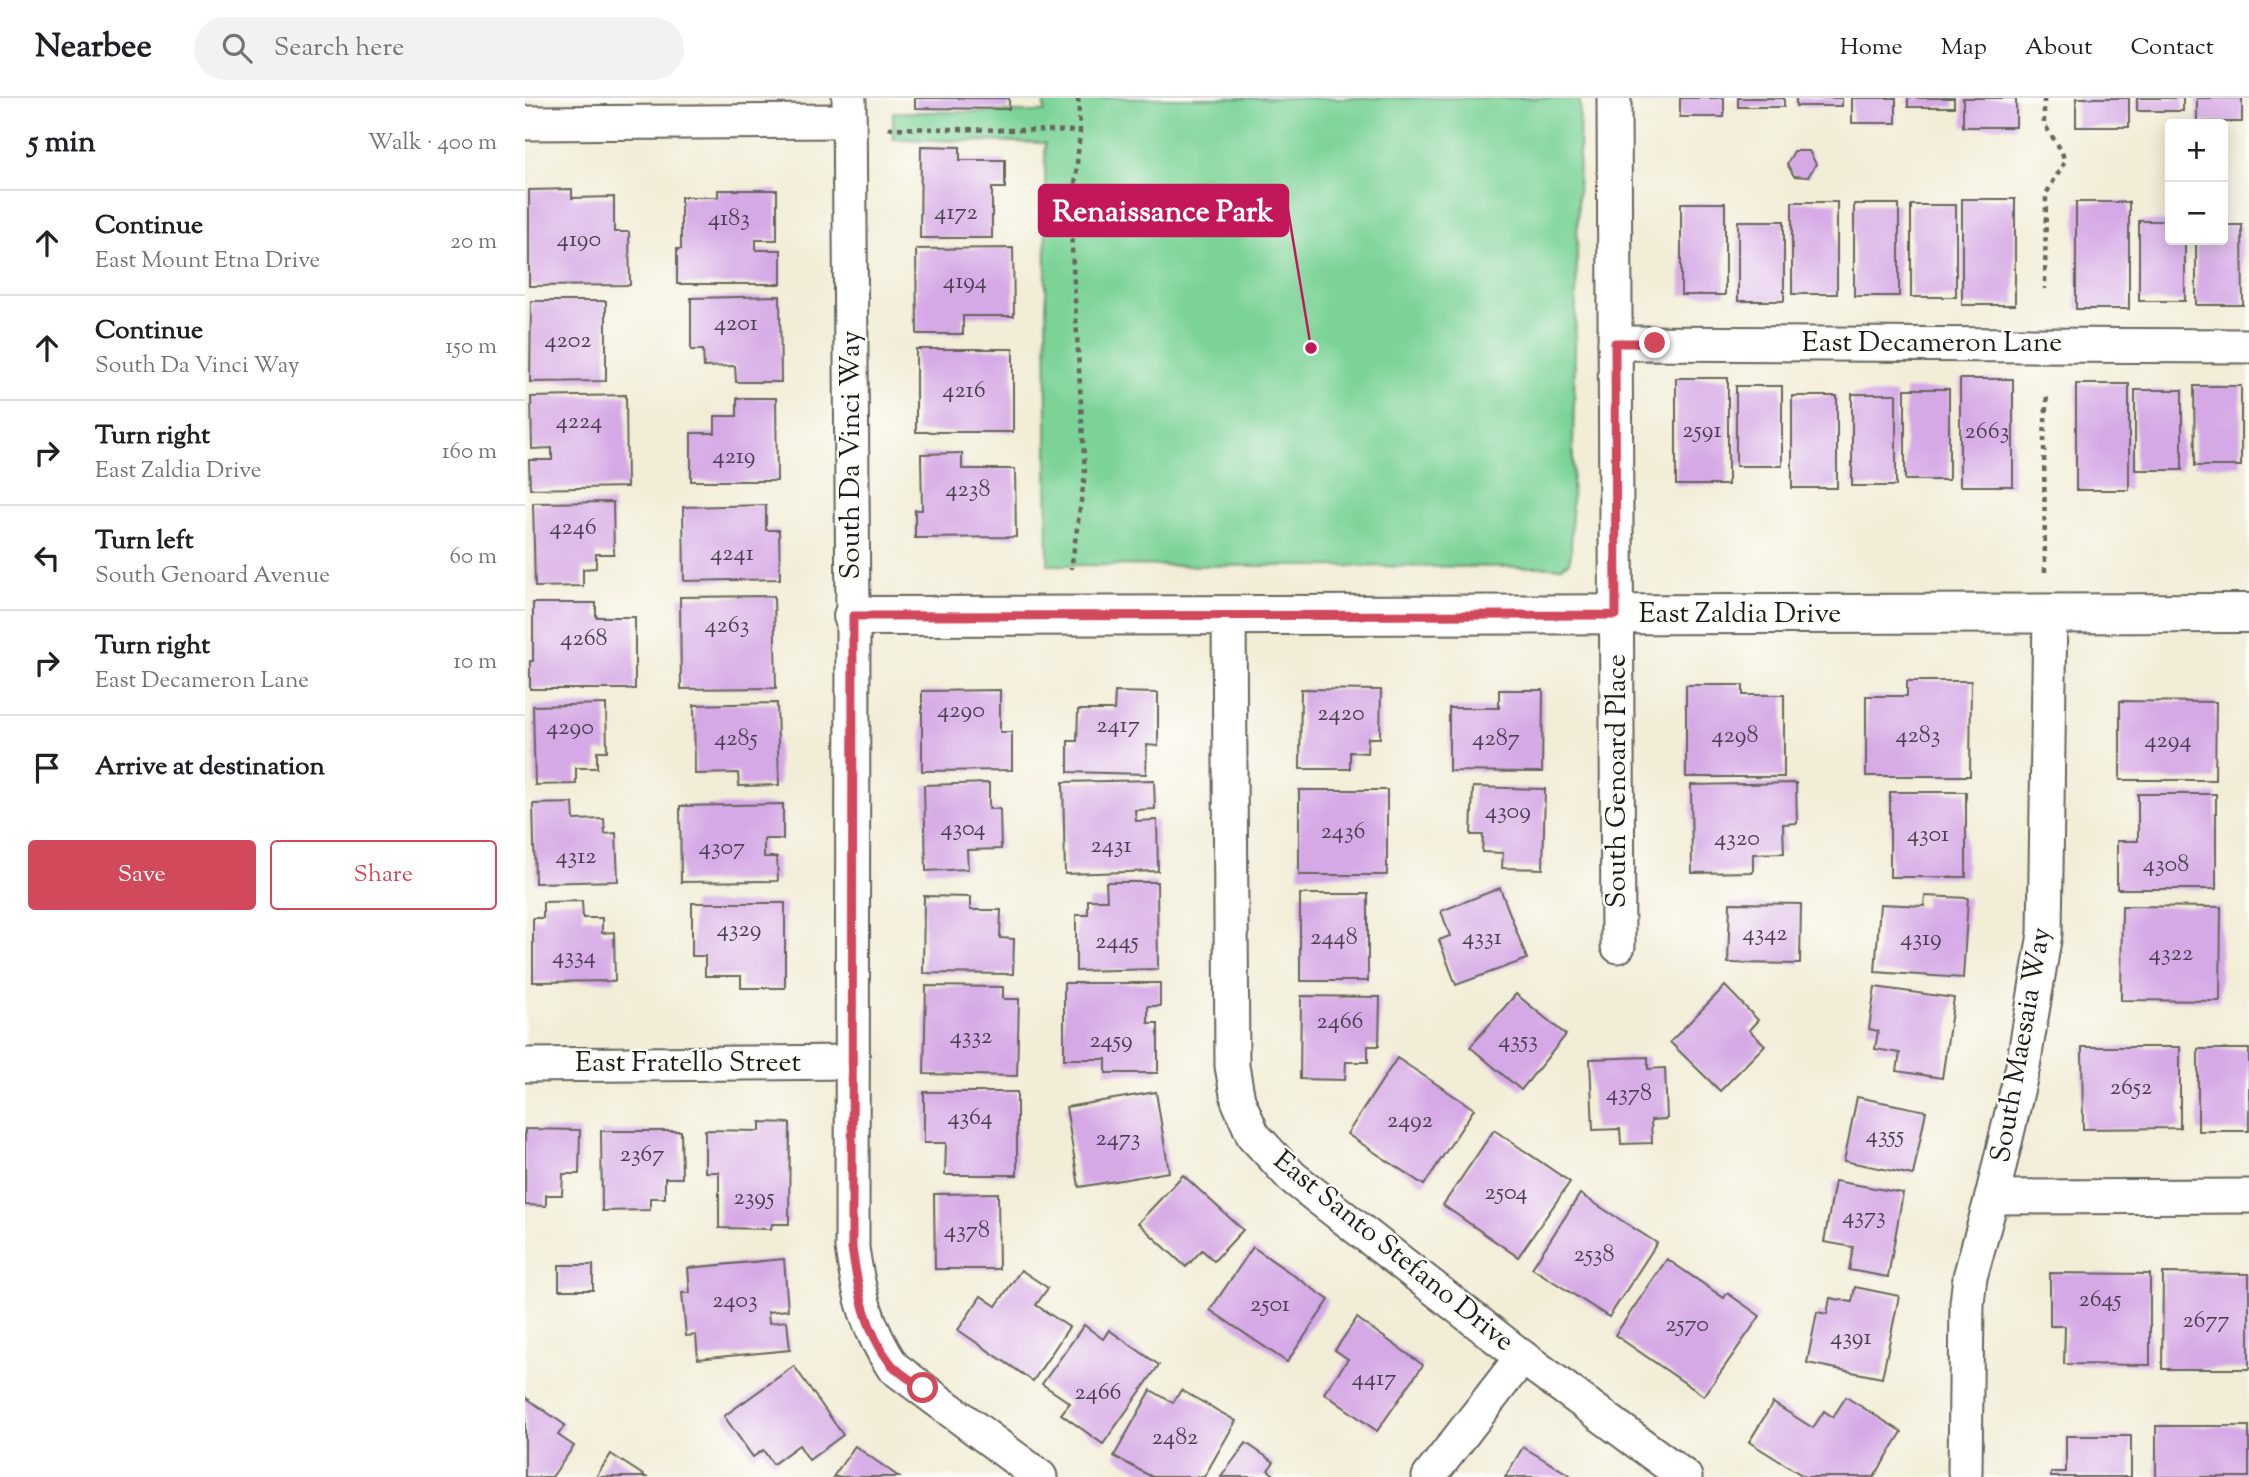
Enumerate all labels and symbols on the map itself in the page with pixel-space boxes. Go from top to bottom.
callout: Renaissance Park [1039,185,1288,236]
text: Renaissance Park [1053,192,1274,235]
house number: 4172 [934,196,978,230]
house number: 4183 [708,202,750,236]
house number: 4190 [557,223,601,257]
house number: 4194 [943,265,987,299]
house number: 4201 [714,307,758,341]
house number: 4202 [544,324,592,358]
street label: East Decameron Lane [1802,324,2062,364]
route end [1639,327,1670,358]
street label: South Da Vinci Way [832,331,872,579]
house number: 4216 [942,374,986,408]
house number: 4224 [556,405,602,439]
house number: 2591 [1682,414,1722,448]
house number: 2663 [1965,415,2009,449]
house number: 4219 [713,440,755,474]
house number: 4238 [945,473,991,507]
house number: 4246 [549,511,597,545]
house number: 4241 [710,537,754,571]
street label: East Zaldia Drive [1639,595,1841,635]
house number: 4263 [705,609,749,643]
house number: 4268 [560,622,608,656]
street label: South Genoard Place [1598,654,1638,908]
house number: 4290 [937,694,985,728]
house number: 2420 [1317,697,1365,731]
house number: 2417 [1096,709,1140,743]
house number: 4290 [546,711,594,745]
house number: 4298 [1712,719,1759,753]
house number: 4283 [1895,719,1941,753]
house number: 4285 [714,722,758,756]
house number: 4287 [1472,722,1520,756]
house number: 4294 [2144,724,2192,758]
house number: 4309 [1485,795,1531,829]
house number: 4304 [940,812,986,846]
house number: 2436 [1321,815,1365,849]
house number: 4301 [1907,818,1949,852]
house number: 4320 [1714,822,1760,856]
house number: 2431 [1090,829,1132,863]
house number: 4307 [699,831,745,865]
house number: 4312 [555,840,597,874]
house number: 4308 [2143,848,2189,882]
house number: 4329 [717,913,761,947]
house number: 4342 [1742,917,1788,951]
house number: 2448 [1310,921,1358,955]
house number: 4331 [1462,921,1502,955]
house number: 4319 [1900,922,1942,956]
street label: South Maesaia Way [1982,924,2062,1166]
house number: 2445 [1095,925,1139,959]
house number: 4322 [2149,937,2193,971]
house number: 4334 [552,940,596,974]
house number: 2466 [1317,1005,1363,1039]
house number: 4332 [950,1020,992,1054]
house number: 2459 [1089,1024,1133,1058]
house number: 4353 [1498,1024,1538,1058]
street label: East Fratello Street [575,1044,801,1084]
house number: 2652 [2110,1071,2152,1105]
house number: 4378 [1606,1077,1652,1111]
house number: 4364 [947,1101,993,1135]
house number: 2492 [1387,1104,1433,1138]
house number: 4355 [1866,1119,1904,1153]
house number: 2473 [1095,1122,1141,1156]
house number: 2367 [620,1138,664,1172]
street label: East Santo Stefano Drive [1264,1142,1522,1362]
house number: 2504 [1484,1176,1528,1210]
house number: 2395 [734,1181,774,1215]
house number: 4373 [1842,1200,1886,1234]
house number: 4378 [944,1214,990,1248]
house number: 2538 [1573,1238,1615,1272]
house number: 2645 [2078,1283,2122,1317]
house number: 2403 [712,1284,758,1318]
house number: 2501 [1250,1288,1290,1322]
house number: 2677 [2182,1304,2230,1338]
house number: 2570 [1665,1308,1709,1342]
house number: 4391 [1830,1321,1872,1355]
house number: 4417 [1352,1362,1396,1396]
route start [907,1372,938,1403]
house number: 2466 [1075,1376,1121,1410]
house number: 2482 [1152,1421,1198,1455]

